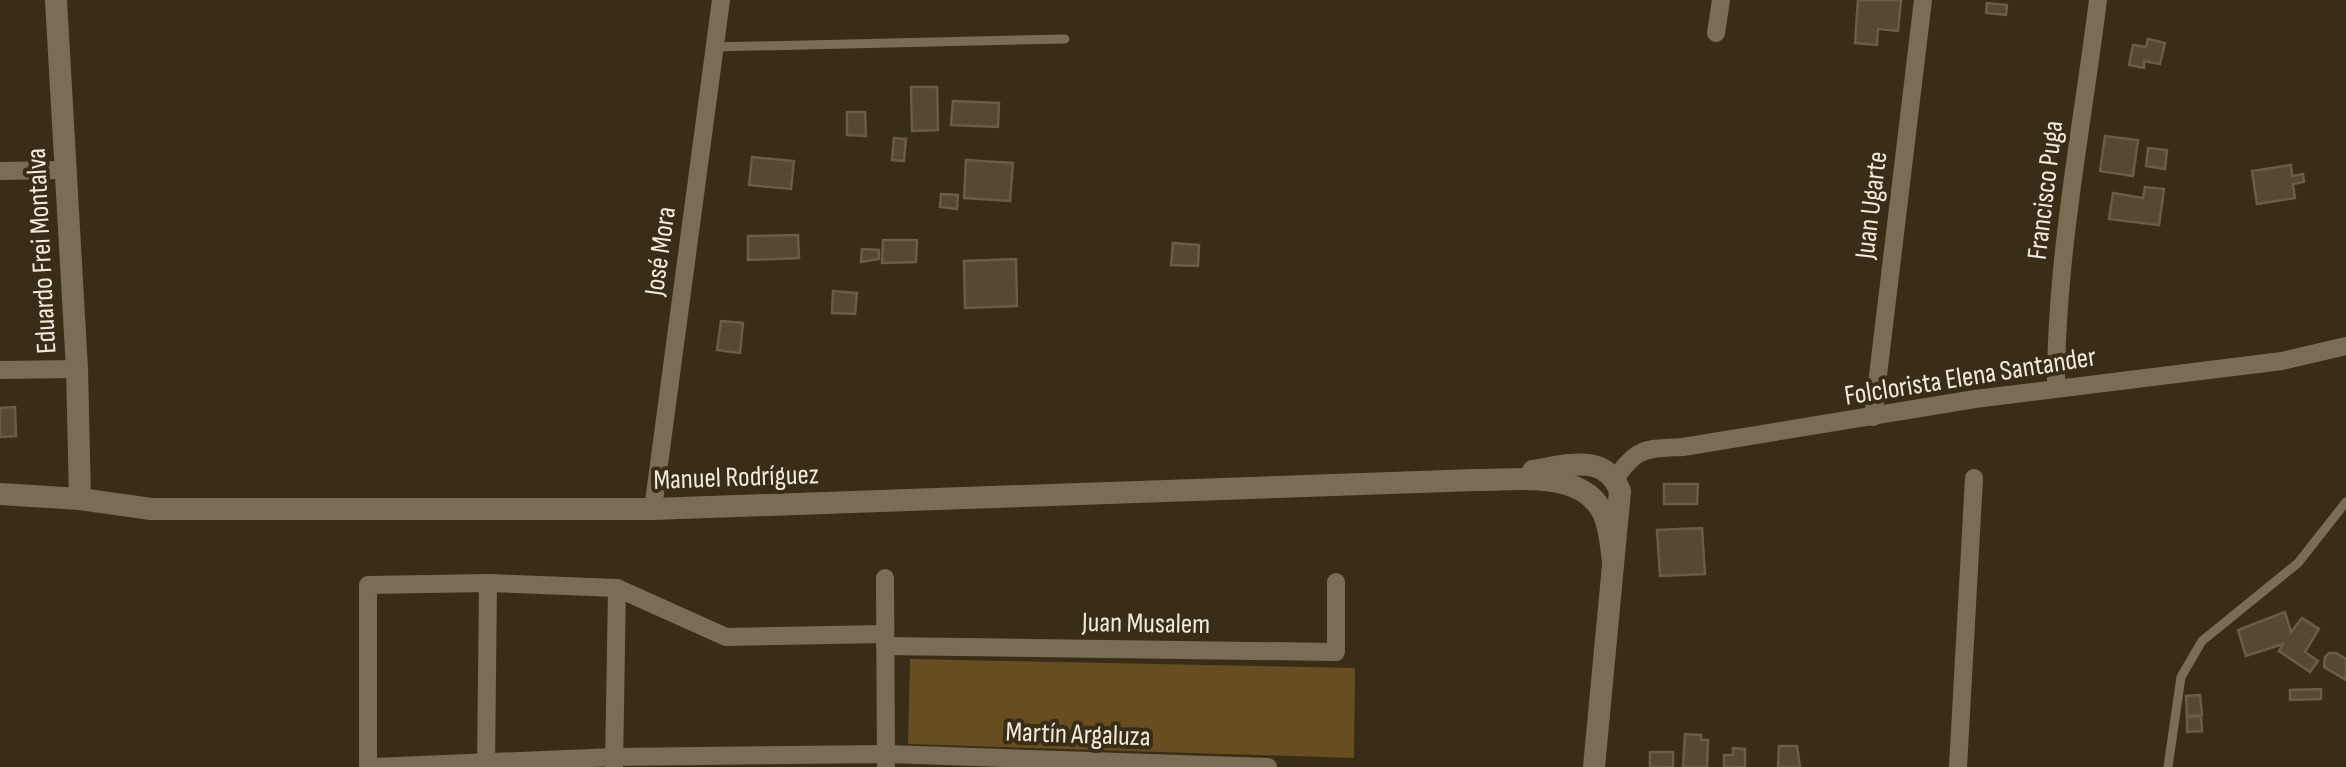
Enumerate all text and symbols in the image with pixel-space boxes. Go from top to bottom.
street label: Francisco Puga [2021,119,2070,262]
street label: Eduardo Frei Montalva [20,147,63,355]
street label: Juan Ugarte [1848,150,1894,262]
street label: José Mora [638,204,683,299]
street label: Folclorista Elena Santander [1842,340,2098,413]
street label: Manuel Rodríguez [653,458,819,497]
street label: Juan Musalem [1081,606,1210,641]
street label: Martín Argaluza [1005,715,1151,754]

